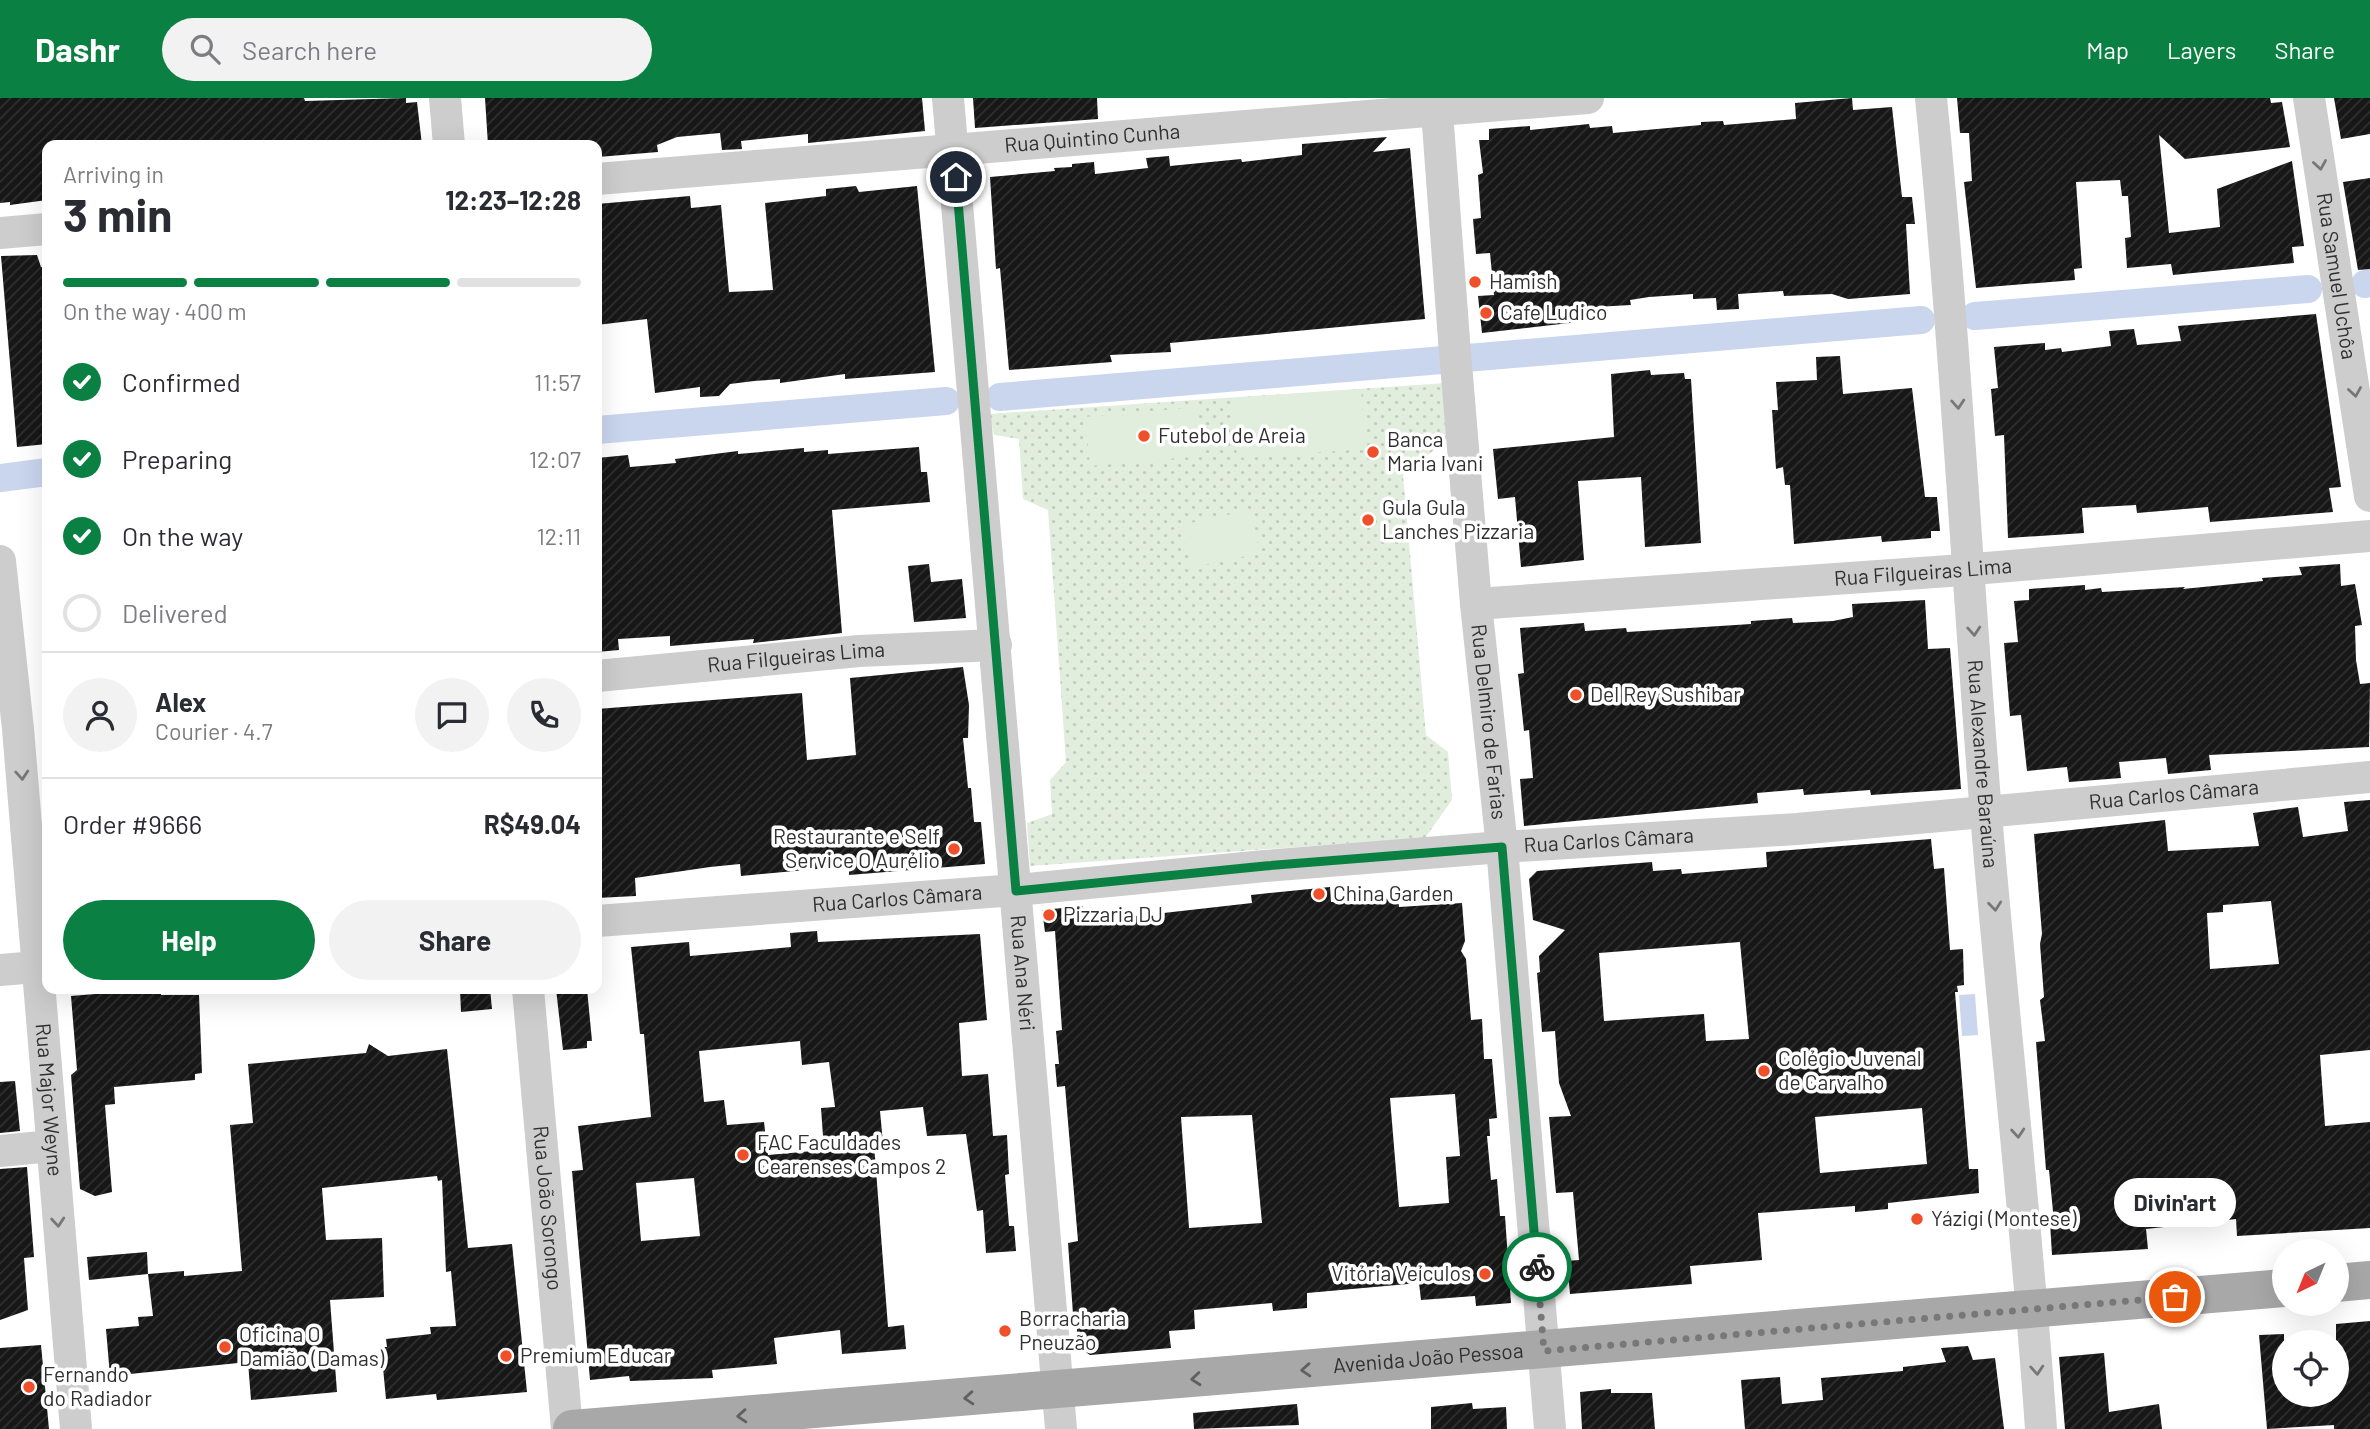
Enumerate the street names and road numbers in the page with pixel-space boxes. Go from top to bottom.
street label: Rua Quintino Cunha [1003,117,1181,157]
street label: Rua Samuel Uchôa [2313,190,2363,361]
street label: Rua Filgueiras Lima [1833,552,2013,590]
street label: Rua Delmiro de Farias [1467,622,1513,821]
street label: Rua Filgueiras Lima [706,636,885,676]
street label: Rua Alexandre Baraúna [1964,659,2005,869]
street label: Rua Carlos Câmara [2088,773,2260,813]
street label: Rua Carlos Câmara [1523,821,1694,857]
street label: Rua Carlos Câmara [811,879,983,916]
street label: Rua Ana Néri [1006,914,1041,1032]
street label: Rua Major Weyne [31,1022,69,1177]
street label: Rua João Sorongo [529,1124,569,1292]
street label: Avenida João Pessoa [1332,1337,1524,1377]

